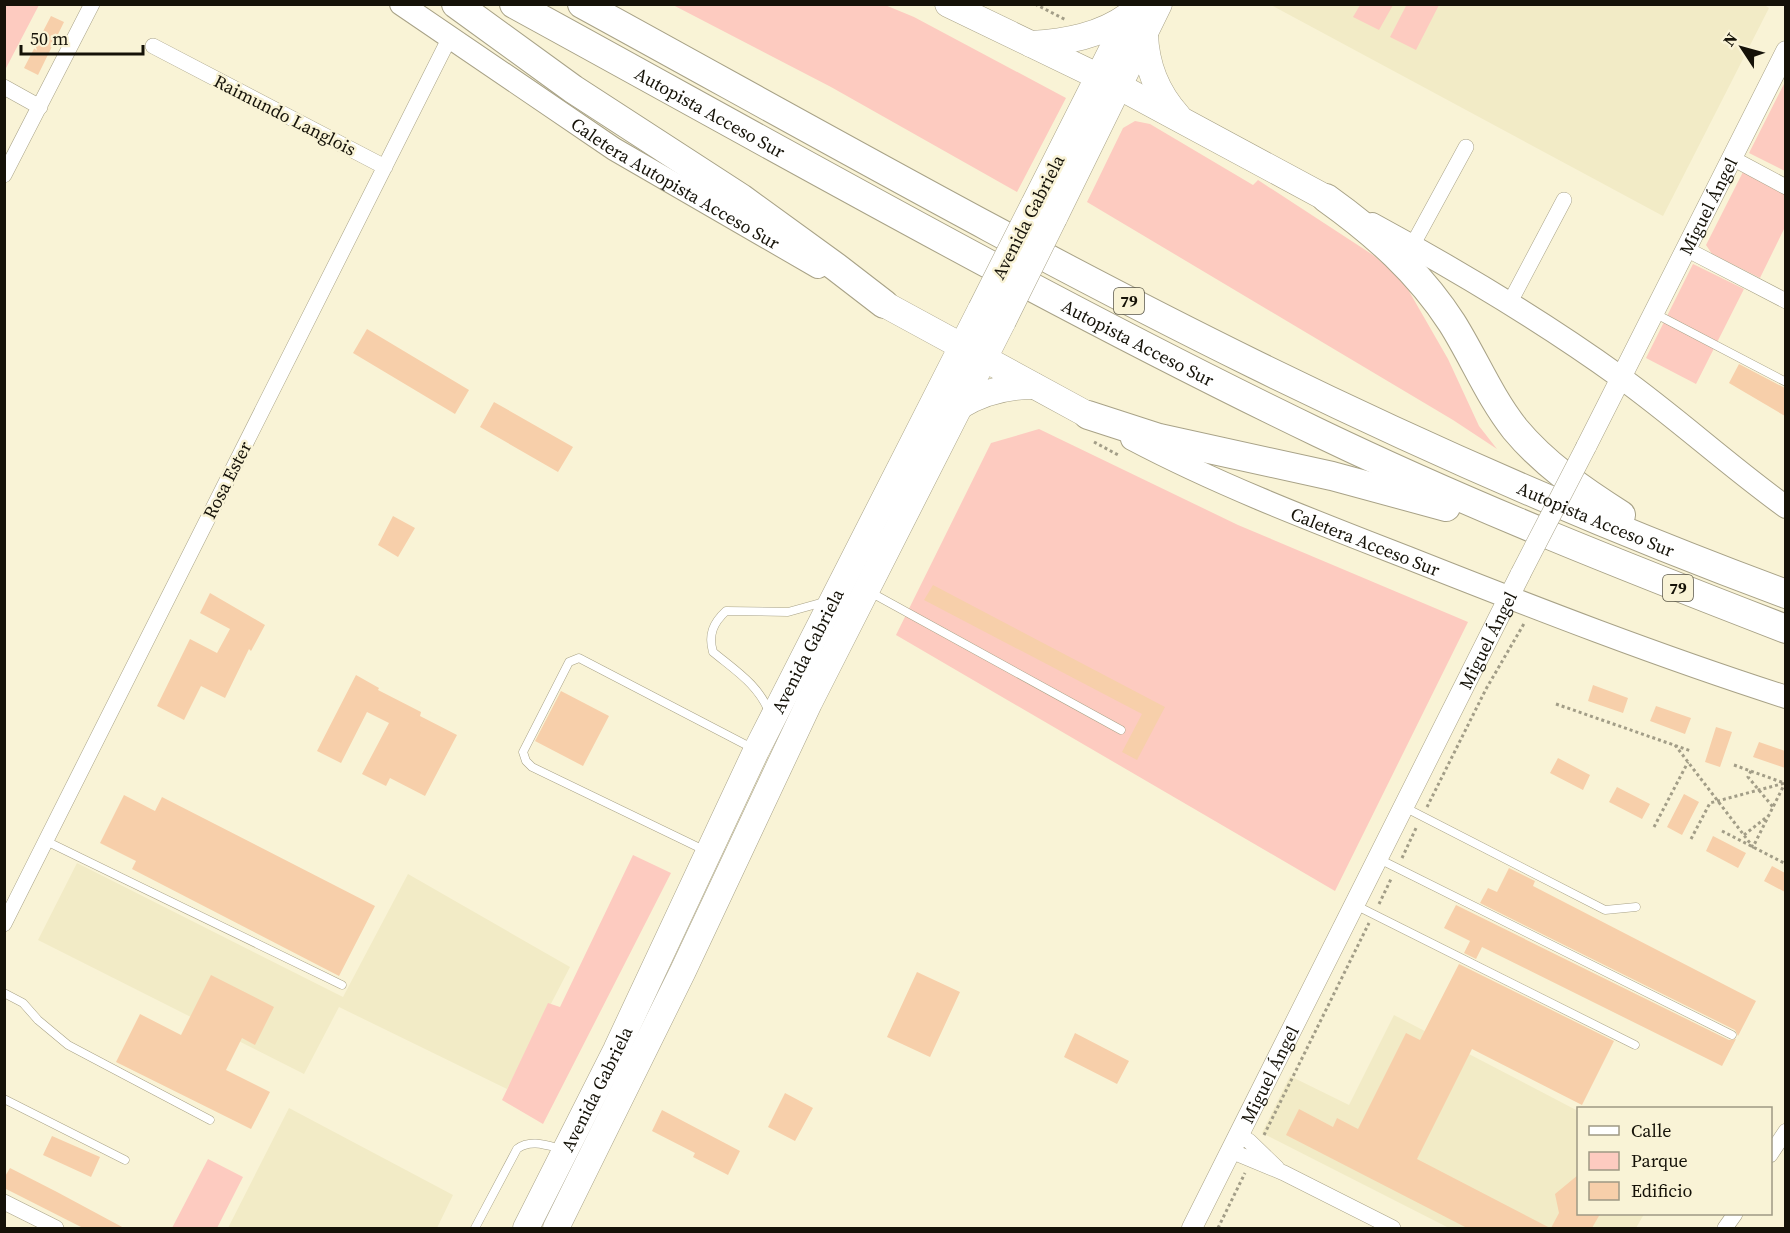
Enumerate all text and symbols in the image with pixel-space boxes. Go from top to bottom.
scale bar [21,18,142,56]
north arrow [1712,18,1772,78]
text: 50 m [30,26,68,51]
text: N [1718,28,1742,50]
street label: Autopista Acceso Sur [631,60,790,164]
street label: Raimundo Langlois [210,68,360,162]
street label: Caletera Autopista Acceso Sur [566,111,785,255]
street label: Avenida Gabriela [986,150,1071,284]
street label: Miguel Ángel [1673,153,1743,259]
road number: 79 [1114,288,1144,314]
street label: Autopista Acceso Sur [1058,293,1219,392]
street label: Rosa Ester [197,437,257,523]
street label: Autopista Acceso Sur [1514,475,1679,563]
street label: Caletera Acceso Sur [1287,500,1444,582]
road number: 79 [1663,575,1693,601]
street label: Avenida Gabriela [765,584,850,717]
street label: Miguel Ángel [1452,587,1522,693]
street label: Avenida Gabriela [554,1021,638,1155]
street label: Miguel Ángel [1234,1021,1304,1127]
legend [1577,1107,1772,1215]
text: Calle [1631,1118,1671,1143]
text: Parque [1631,1148,1688,1173]
text: Edificio [1631,1178,1692,1203]

